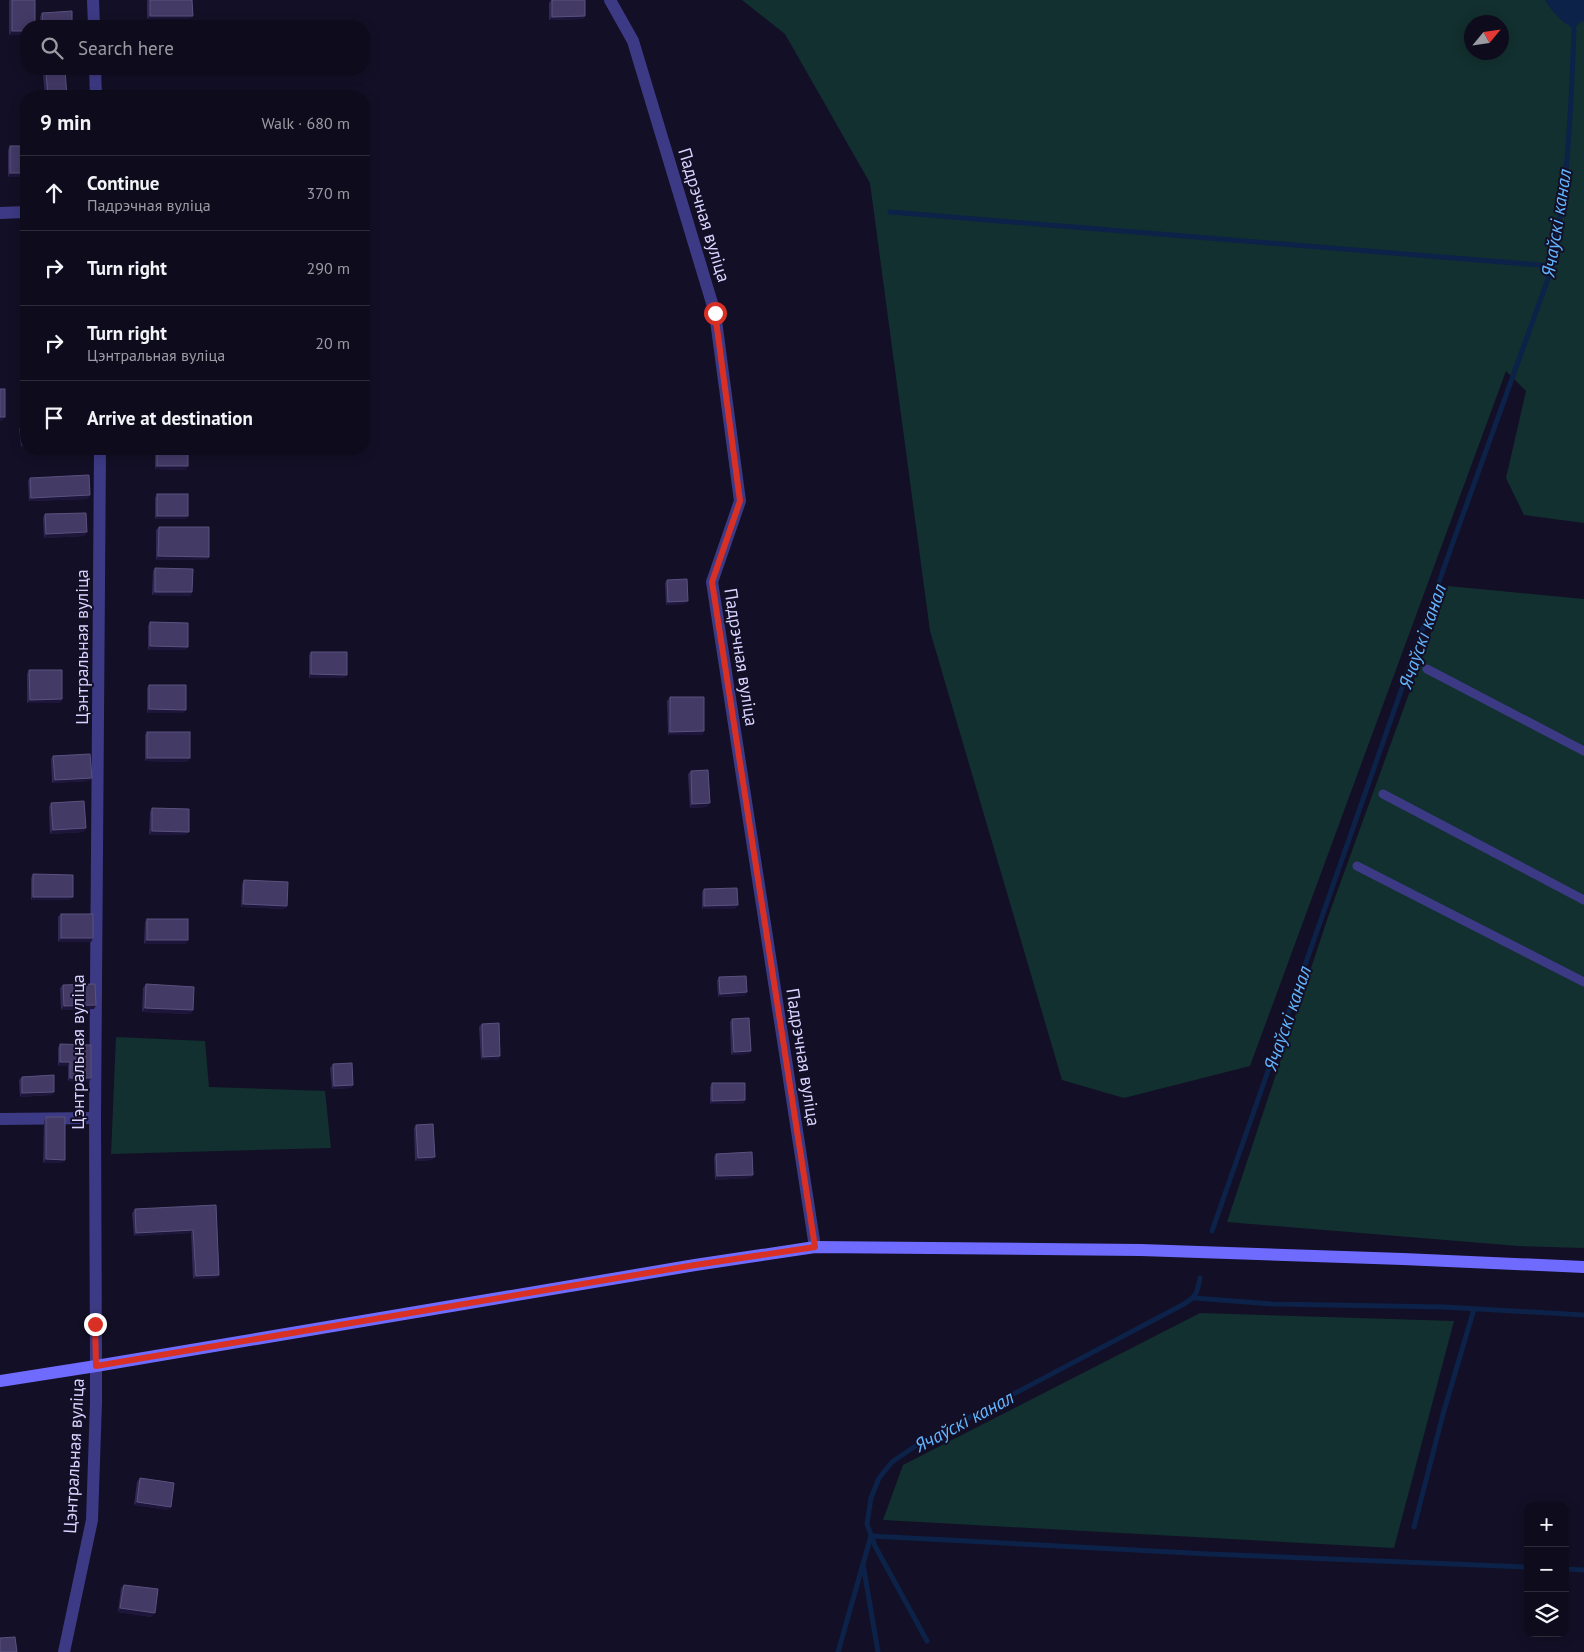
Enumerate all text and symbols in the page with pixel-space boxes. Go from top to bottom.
north arrow [1464,15,1509,60]
search box [20,20,370,75]
icon: search [38,34,66,62]
text: Search here [78,36,174,60]
text: 9 min [40,109,91,136]
text: Walk · 680 m [261,113,350,133]
street label: Падрэчная вуліца [673,145,736,285]
water label: Ячаўскі канал [1535,166,1577,280]
text: Continue [87,171,159,195]
icon: ahead [40,179,68,207]
text: 370 m [307,183,350,203]
text: Падрэчная вуліца [87,195,211,215]
icon: right [40,254,68,282]
text: Turn right [87,256,167,280]
text: 290 m [307,258,350,278]
route start [704,302,727,325]
text: Turn right [87,321,167,345]
icon: right [40,329,68,357]
text: 20 m [315,333,350,353]
text: Цэнтральная вуліца [87,345,225,365]
icon: arrive [40,404,68,432]
text: Arrive at destination [87,406,253,430]
street label: Цэнтральная вуліца [70,569,93,725]
water label: Ячаўскі канал [1393,580,1451,693]
street label: Падрэчная вуліца [719,586,764,727]
water label: Ячаўскі канал [1258,962,1316,1075]
street label: Цэнтральная вуліца [66,974,89,1130]
street label: Падрэчная вуліца [781,986,826,1127]
route end [84,1313,107,1336]
street label: Цэнтральная вуліца [58,1378,89,1534]
water label: Ячаўскі канал [909,1384,1019,1458]
map controls [1524,1502,1569,1637]
button: + [1524,1502,1569,1547]
button: − [1524,1547,1569,1592]
button: layers [1524,1592,1569,1637]

